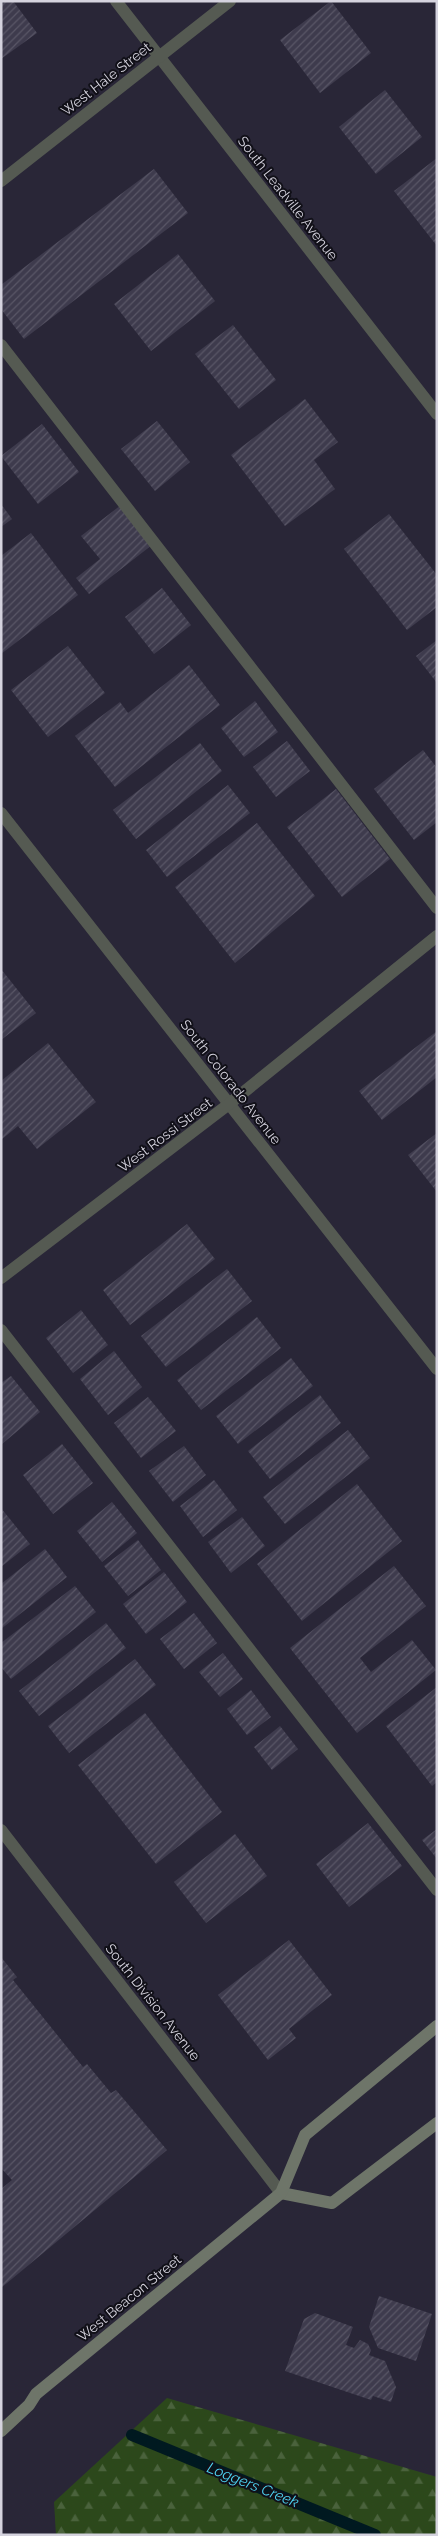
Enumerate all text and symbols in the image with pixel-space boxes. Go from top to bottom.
street label: West Hale Street [58,39,154,119]
street label: South Leadville Avenue [235,133,341,263]
street label: South Colorado Avenue [177,1017,285,1147]
street label: West Rossi Street [115,1094,215,1175]
street label: South Division Avenue [102,1940,204,2064]
street label: West Beacon Street [74,2251,184,2345]
water label: Loggers Creek [205,2458,301,2512]

